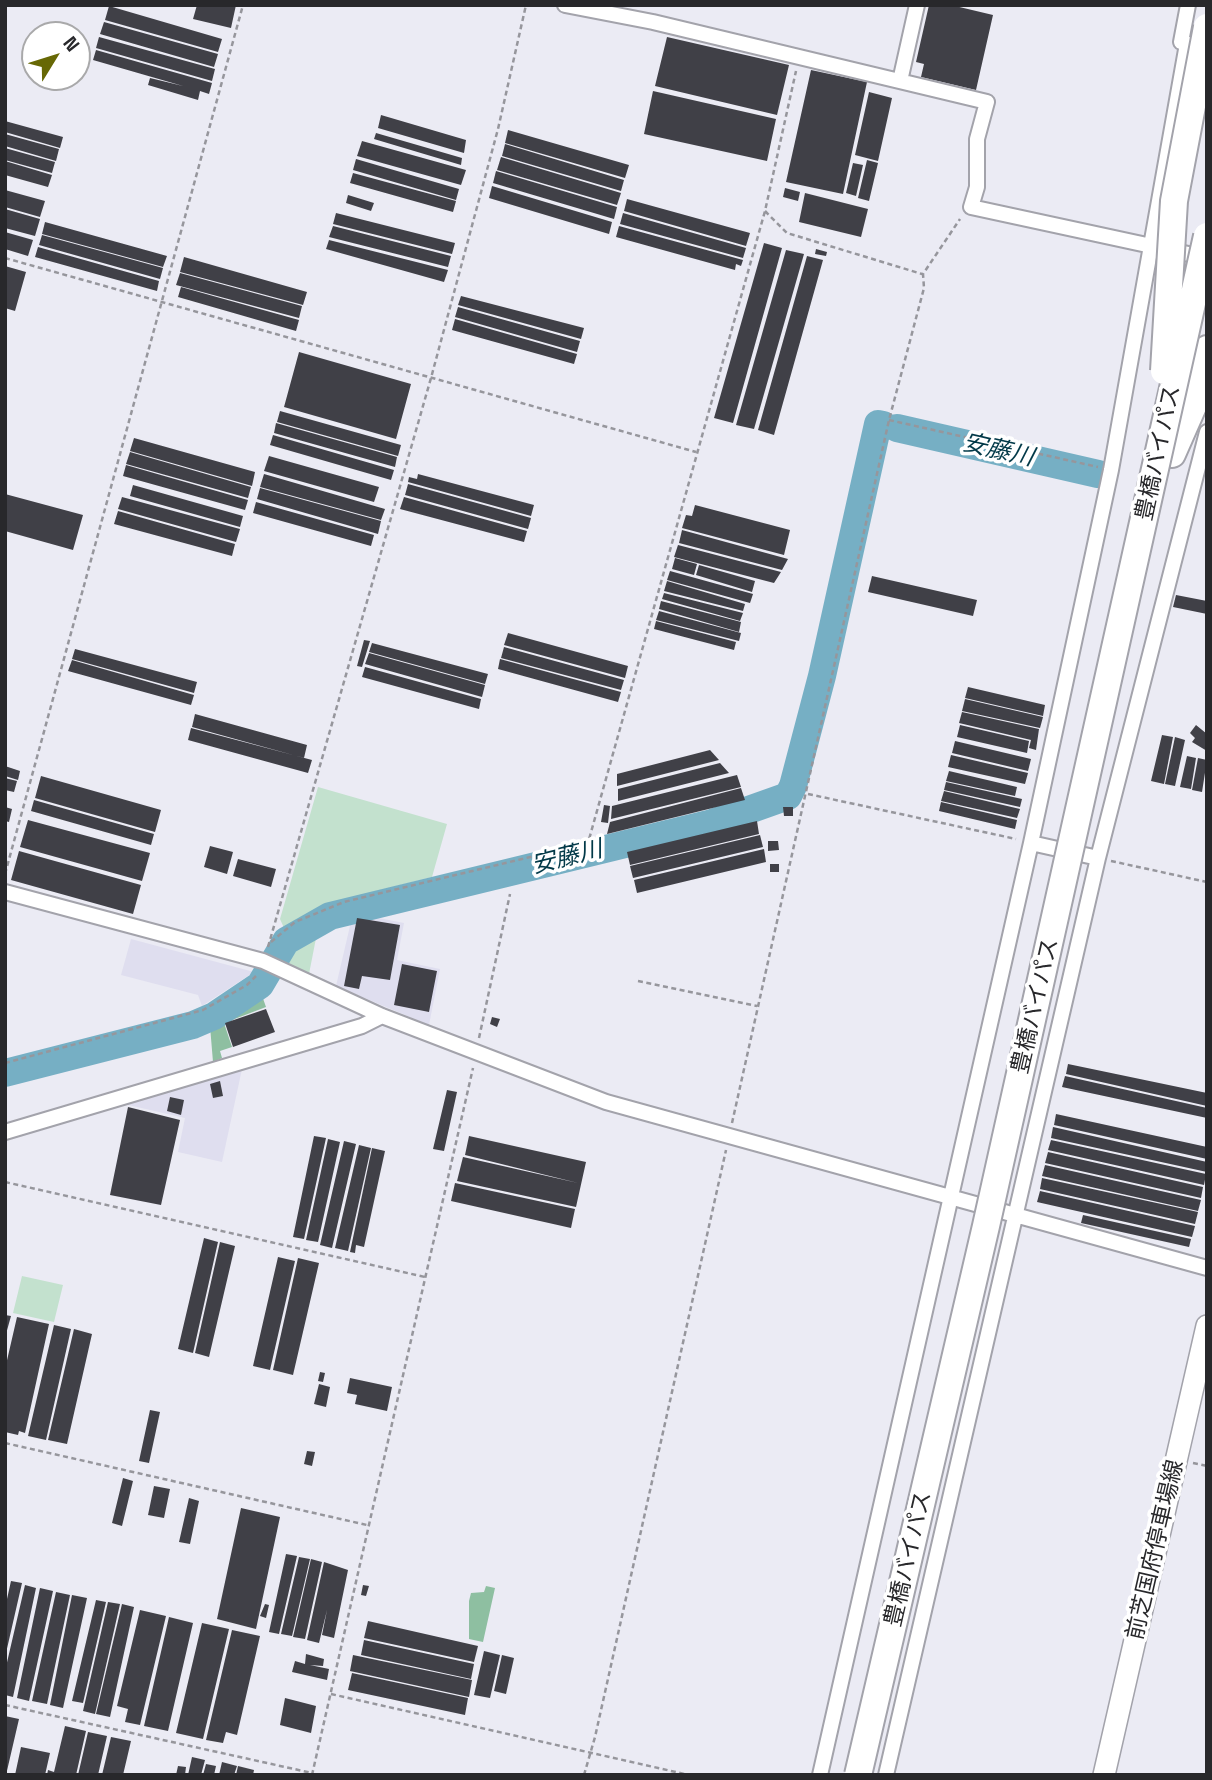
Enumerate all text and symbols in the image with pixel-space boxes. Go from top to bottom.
north arrow [21,21,91,91]
text: N [58,31,85,57]
street label: 豊橋バイパス [1131,383,1187,523]
water label: 安藤川 [960,429,1036,473]
water label: 安藤川 [529,835,605,881]
street label: 豊橋バイパス [1007,936,1065,1076]
street label: 前芝国府停車場線 [1122,1457,1190,1643]
street label: 豊橋バイパス [880,1489,938,1629]

